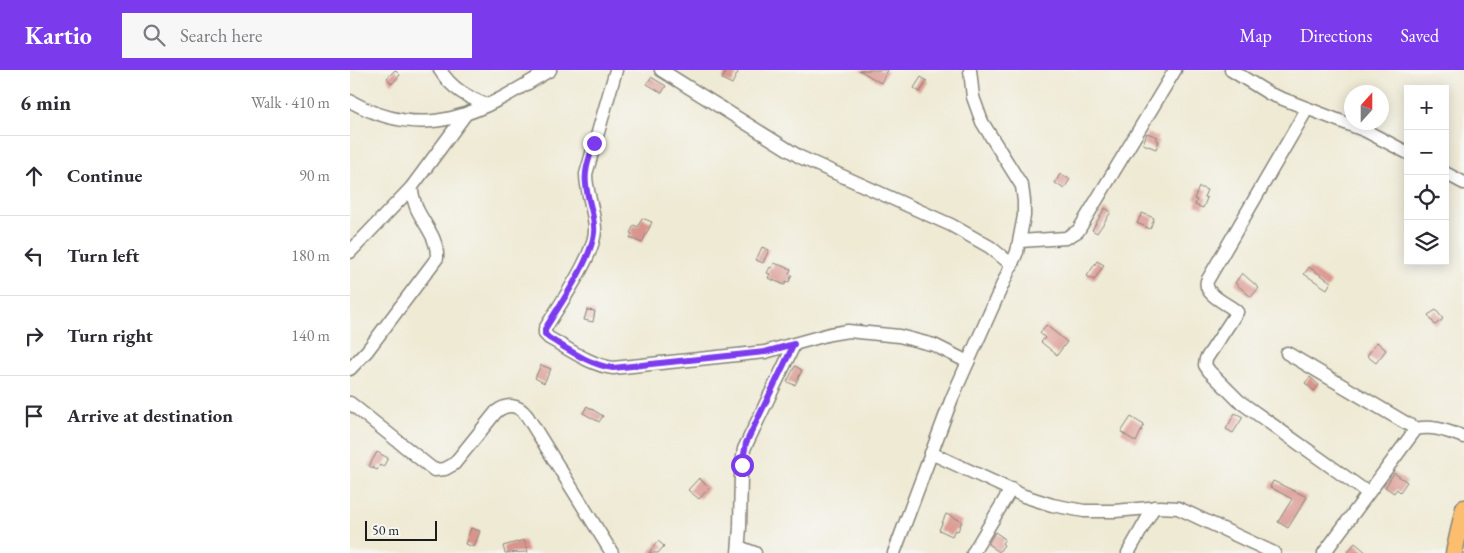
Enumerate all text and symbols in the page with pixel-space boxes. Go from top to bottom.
search box [122,13,472,58]
text: Kartio [25,20,92,51]
icon: search [140,21,168,49]
text: Search here [180,23,262,48]
text: Map [1240,24,1272,47]
text: Directions [1300,24,1372,47]
text: Saved [1400,24,1439,47]
north arrow [1344,85,1389,130]
map controls [1404,85,1449,265]
button: + [1404,85,1449,130]
text: 6 min [20,89,71,116]
text: Walk · 410 m [251,92,330,113]
button: − [1404,130,1449,175]
route end [583,132,606,155]
icon: ahead [20,162,48,190]
text: Continue [67,163,142,188]
text: 90 m [299,165,330,186]
button: locate [1404,175,1449,220]
button: layers [1404,220,1449,265]
icon: left [20,242,48,270]
text: Turn left [67,243,139,268]
text: 180 m [291,245,330,266]
icon: right [20,322,48,350]
text: Turn right [67,323,153,348]
text: 140 m [291,325,330,346]
icon: arrive [20,402,48,430]
text: Arrive at destination [67,403,233,428]
route start [731,454,754,477]
scale bar [365,518,438,541]
text: 50 m [372,521,399,539]

